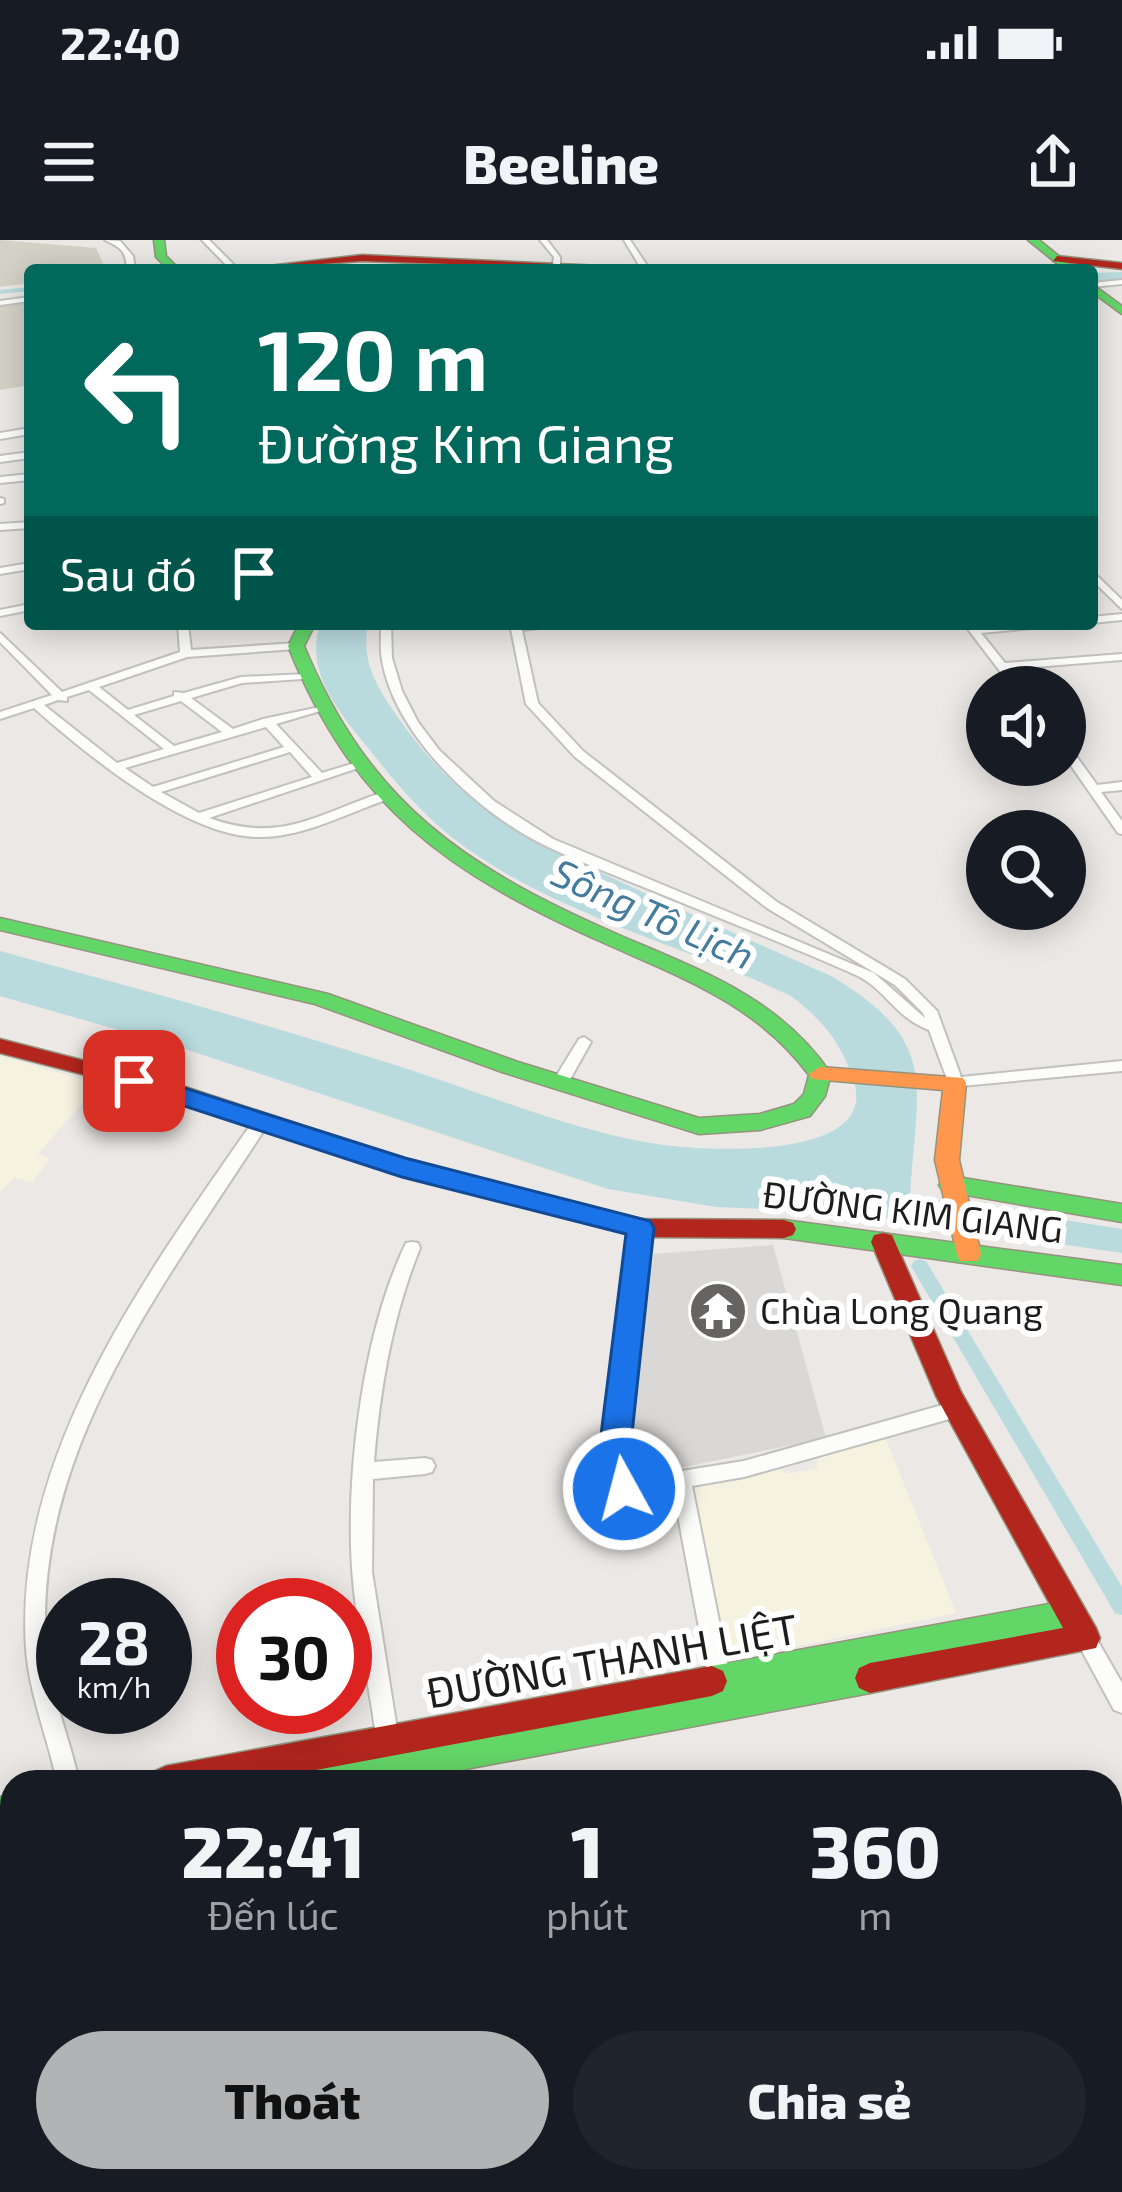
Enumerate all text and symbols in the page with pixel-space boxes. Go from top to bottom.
text: 22:40 [60,15,181,69]
icon: menu [36,129,102,195]
icon: share [1020,129,1086,195]
text: Beeline [463,130,659,195]
text: 120 m [258,307,488,408]
icon: left [60,312,216,468]
text: Đường Kim Giang [258,409,674,474]
icon: arrive [221,540,287,606]
text: Sau đó [60,546,197,600]
map controls [966,666,1086,930]
button: sound [966,666,1086,786]
button: search [966,810,1086,930]
water label: Sông Tô Lịch [545,847,762,978]
pin [83,1030,185,1132]
icon: arrive [101,1048,167,1114]
street label: ĐƯỜNG KIM GIANG [761,1171,1066,1250]
temple icon: Chùa Long Quang [687,1280,749,1342]
place label: Chùa Long Quang [760,1288,1043,1331]
position arrow [561,1426,687,1552]
speed limit sign: 30 [216,1578,372,1734]
street label: ĐƯỜNG THANH LIỆT [422,1602,801,1716]
text: 28 [78,1605,150,1677]
text: km/h [77,1668,151,1704]
text: 22:41 [181,1806,365,1892]
text: 1 [571,1806,604,1892]
text: 360 [810,1806,941,1892]
text: Đến lúc [207,1891,339,1938]
text: phút [546,1891,628,1938]
text: m [858,1891,892,1938]
button: Thoát [36,2031,549,2169]
button: Chia sẻ [573,2031,1086,2169]

